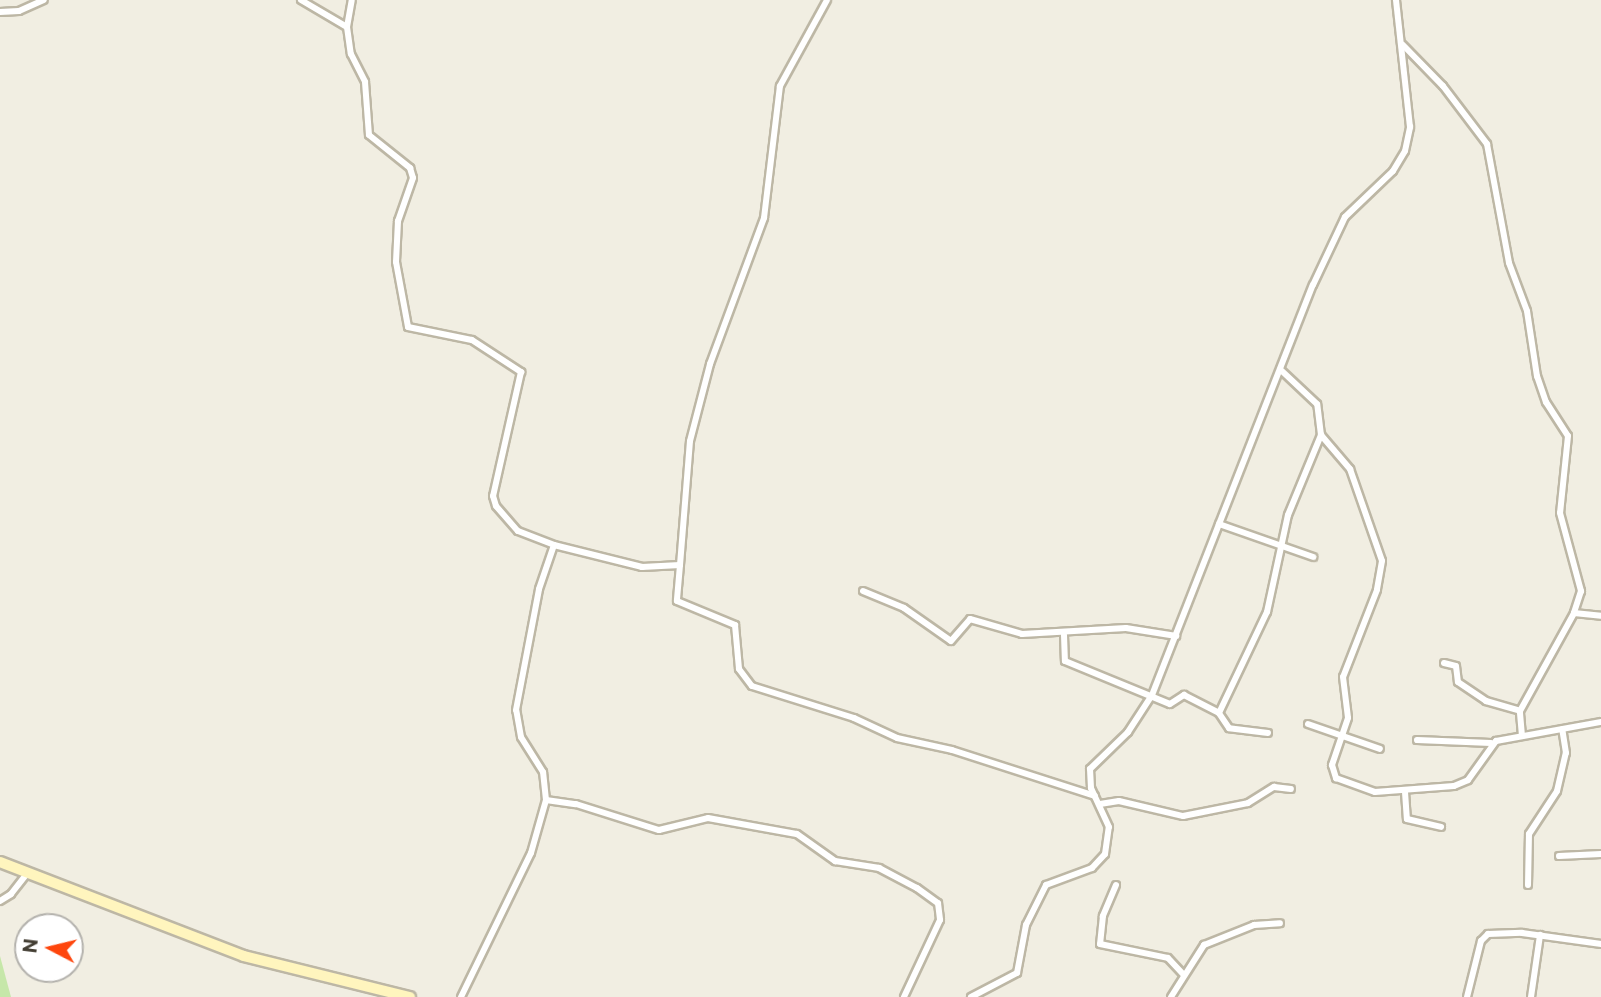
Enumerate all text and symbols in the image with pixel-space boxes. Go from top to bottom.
north arrow [14,913,84,983]
text: N [17,937,42,954]

